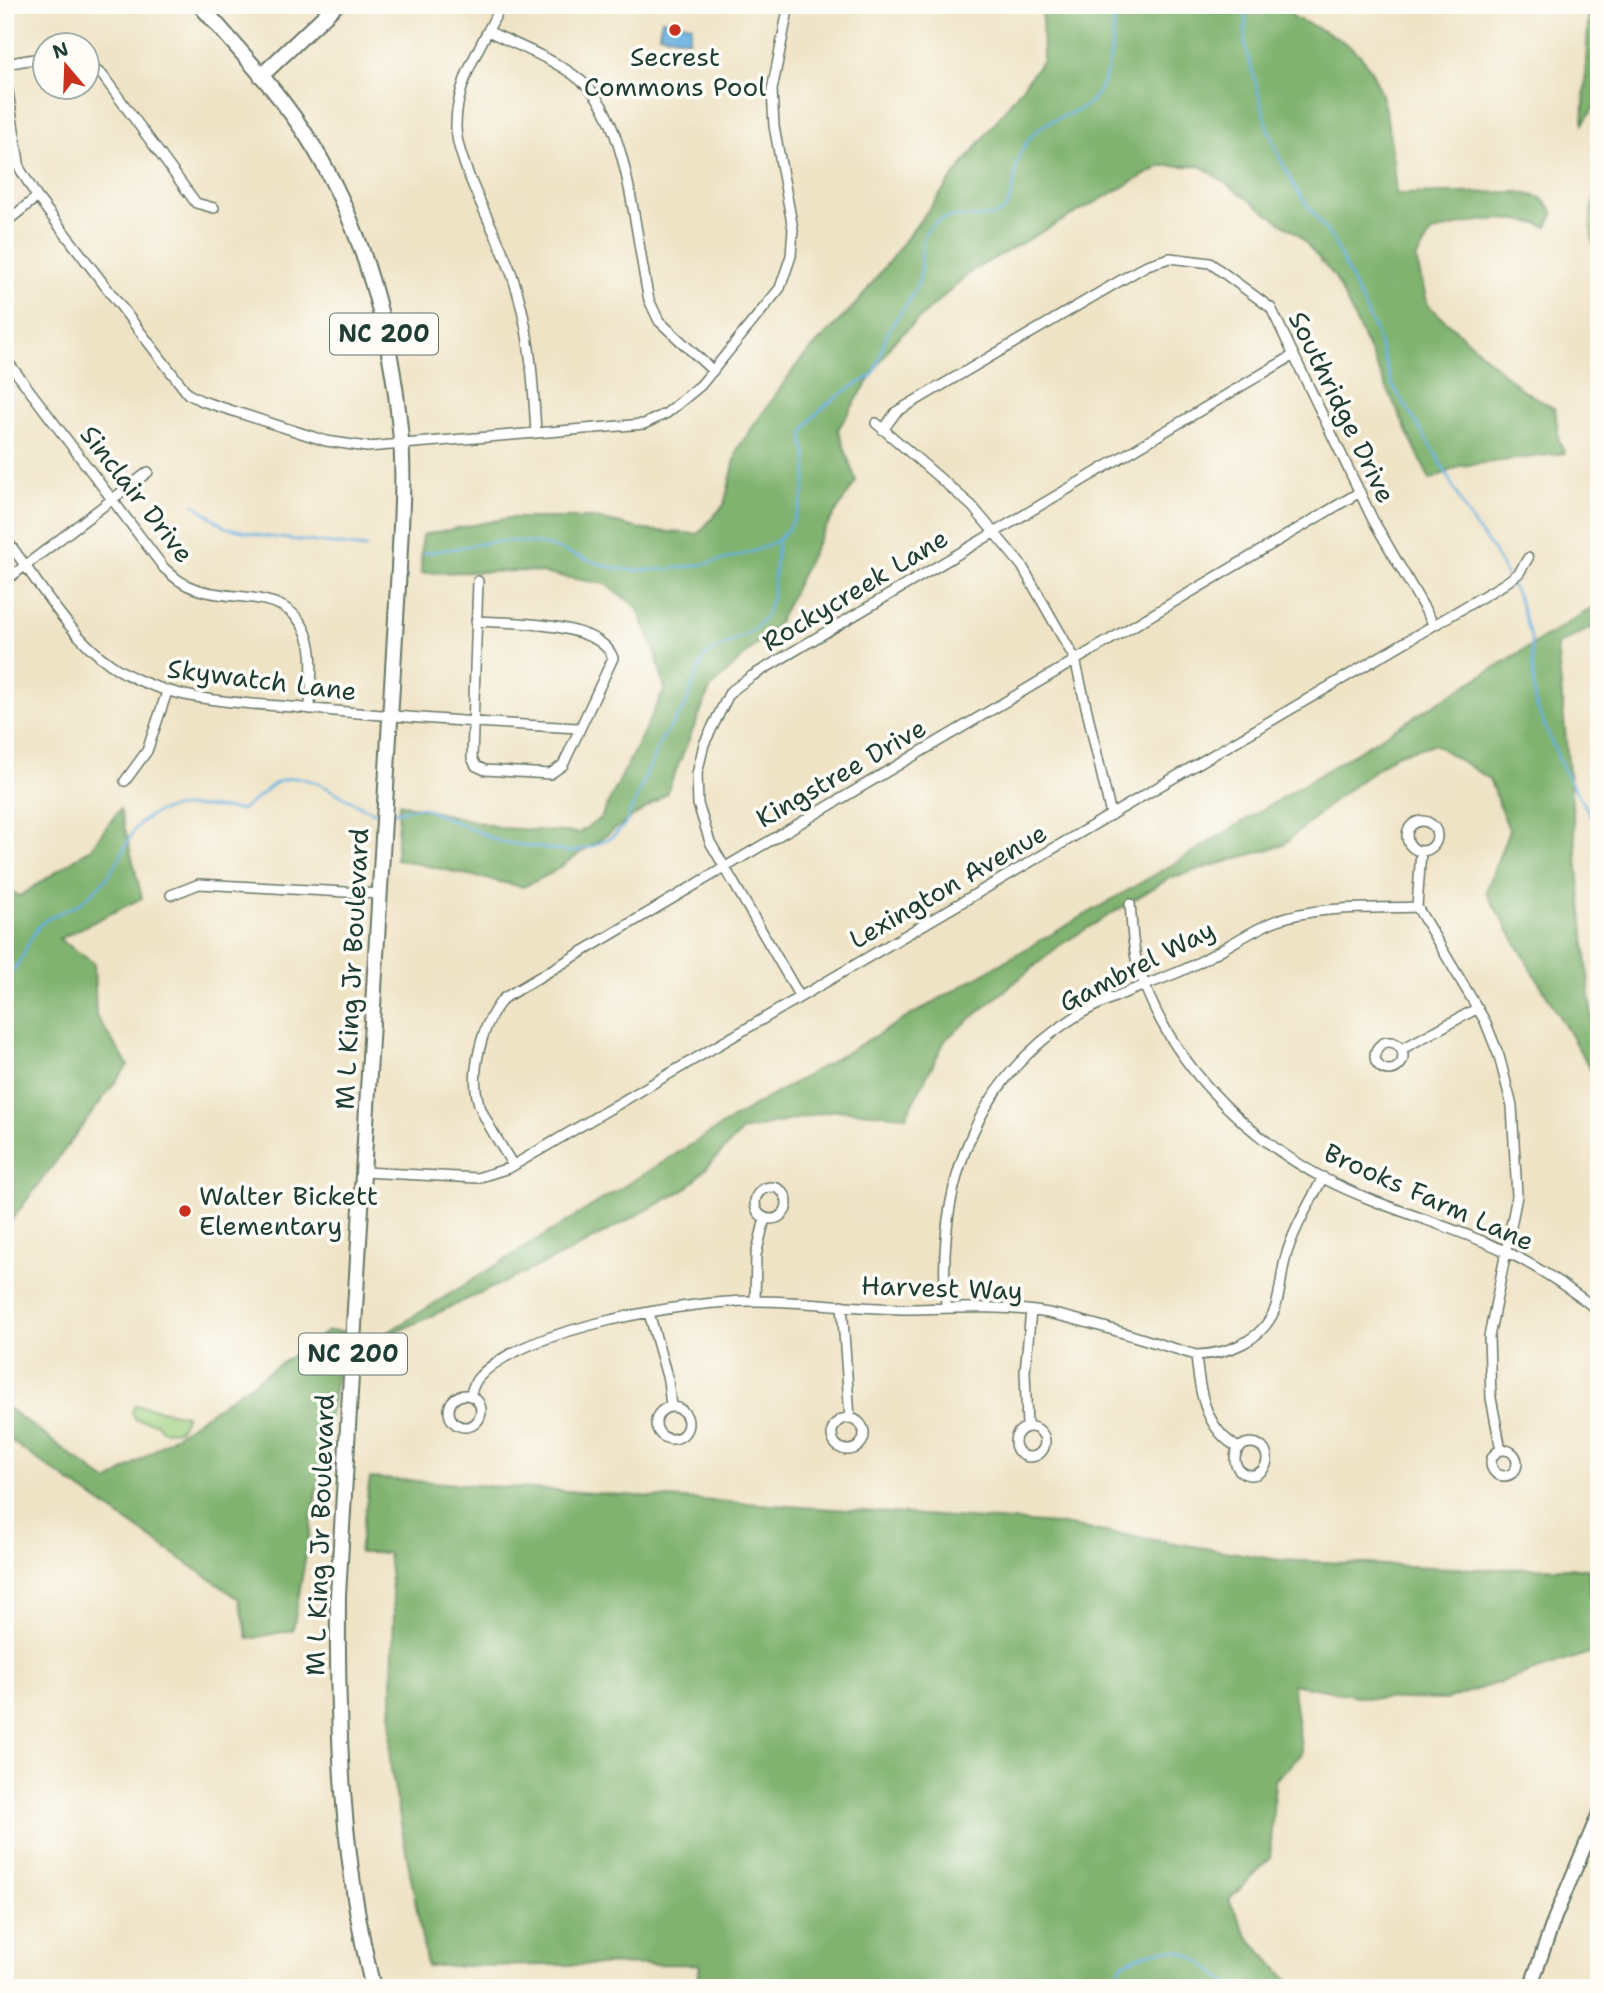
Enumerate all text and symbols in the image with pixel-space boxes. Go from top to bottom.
marker: Secrest Commons Pool [667,22,683,38]
north arrow [32,32,102,102]
text: N [49,36,72,65]
place label: Secrest Commons Pool [584,39,766,104]
street label: Southridge Drive [1281,305,1404,508]
road number: NC 200 [330,314,438,354]
street label: Sinclair Drive [73,418,202,570]
street label: Rockycreek Lane [755,520,954,659]
street label: Skywatch Lane [165,651,359,708]
street label: Kingstree Drive [749,710,932,835]
street label: Lexington Avenue [842,815,1053,956]
street label: M L King Jr Boulevard [327,827,376,1111]
street label: Gambrel Way [1053,911,1220,1020]
street label: Brooks Farm Lane [1319,1135,1540,1259]
place label: Walter Bickett Elementary [199,1178,378,1243]
marker: Walter Bickett Elementary [177,1203,193,1219]
street label: Harvest Way [861,1267,1024,1308]
road number: NC 200 [299,1334,407,1374]
street label: M L King Jr Boulevard [297,1393,342,1677]

